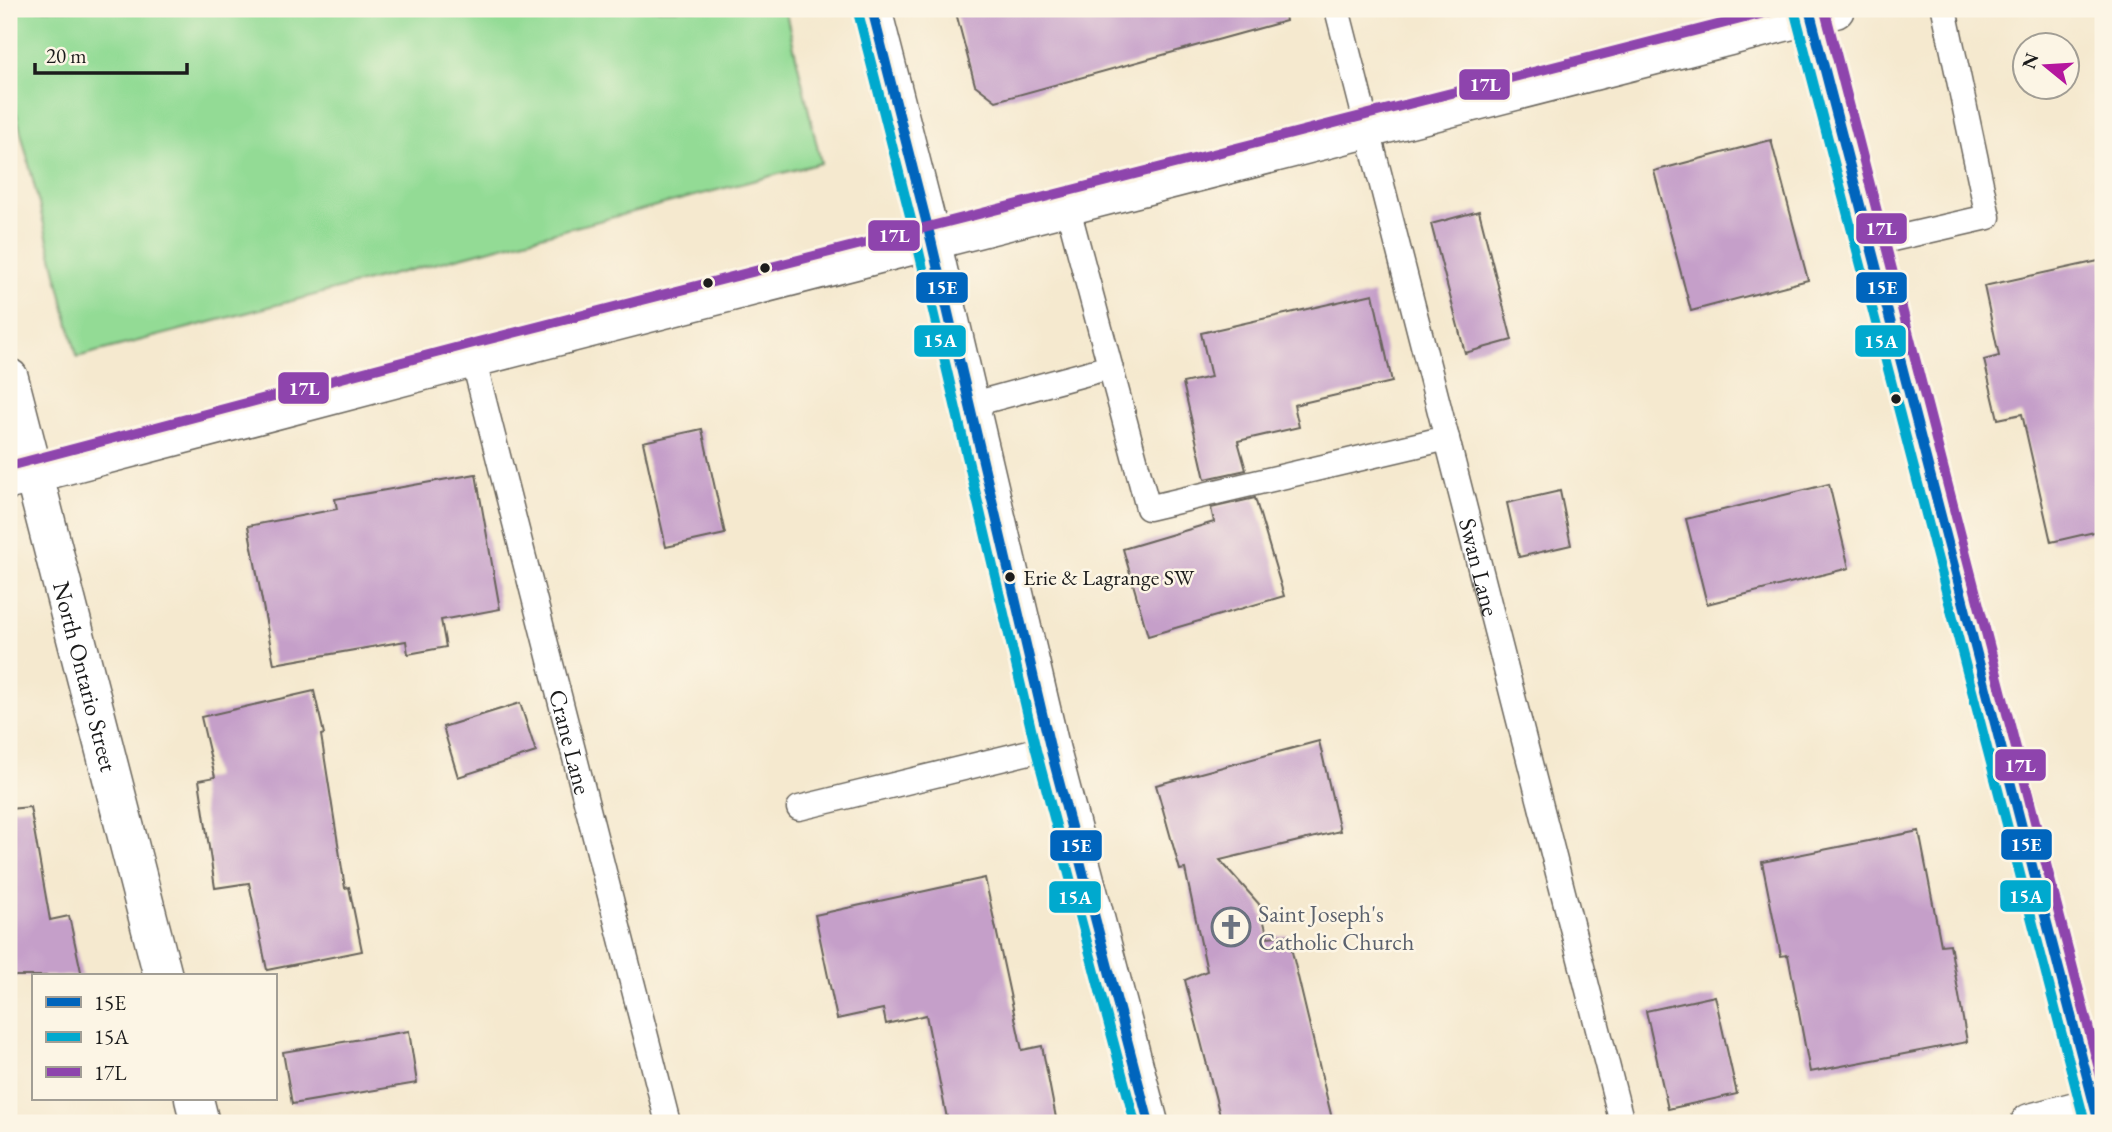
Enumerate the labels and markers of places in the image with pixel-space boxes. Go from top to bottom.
unlabelled marker [758,261,772,275]
unlabelled marker [701,276,715,290]
unlabelled marker [1889,392,1903,406]
place label: Erie & Lagrange SW [1023,563,1195,592]
marker: Erie & Lagrange SW [1003,570,1017,584]
place label: Saint Joseph's Catholic Church [1258,898,1414,957]
church icon: Saint Joseph's Catholic Church [1210,906,1252,948]

